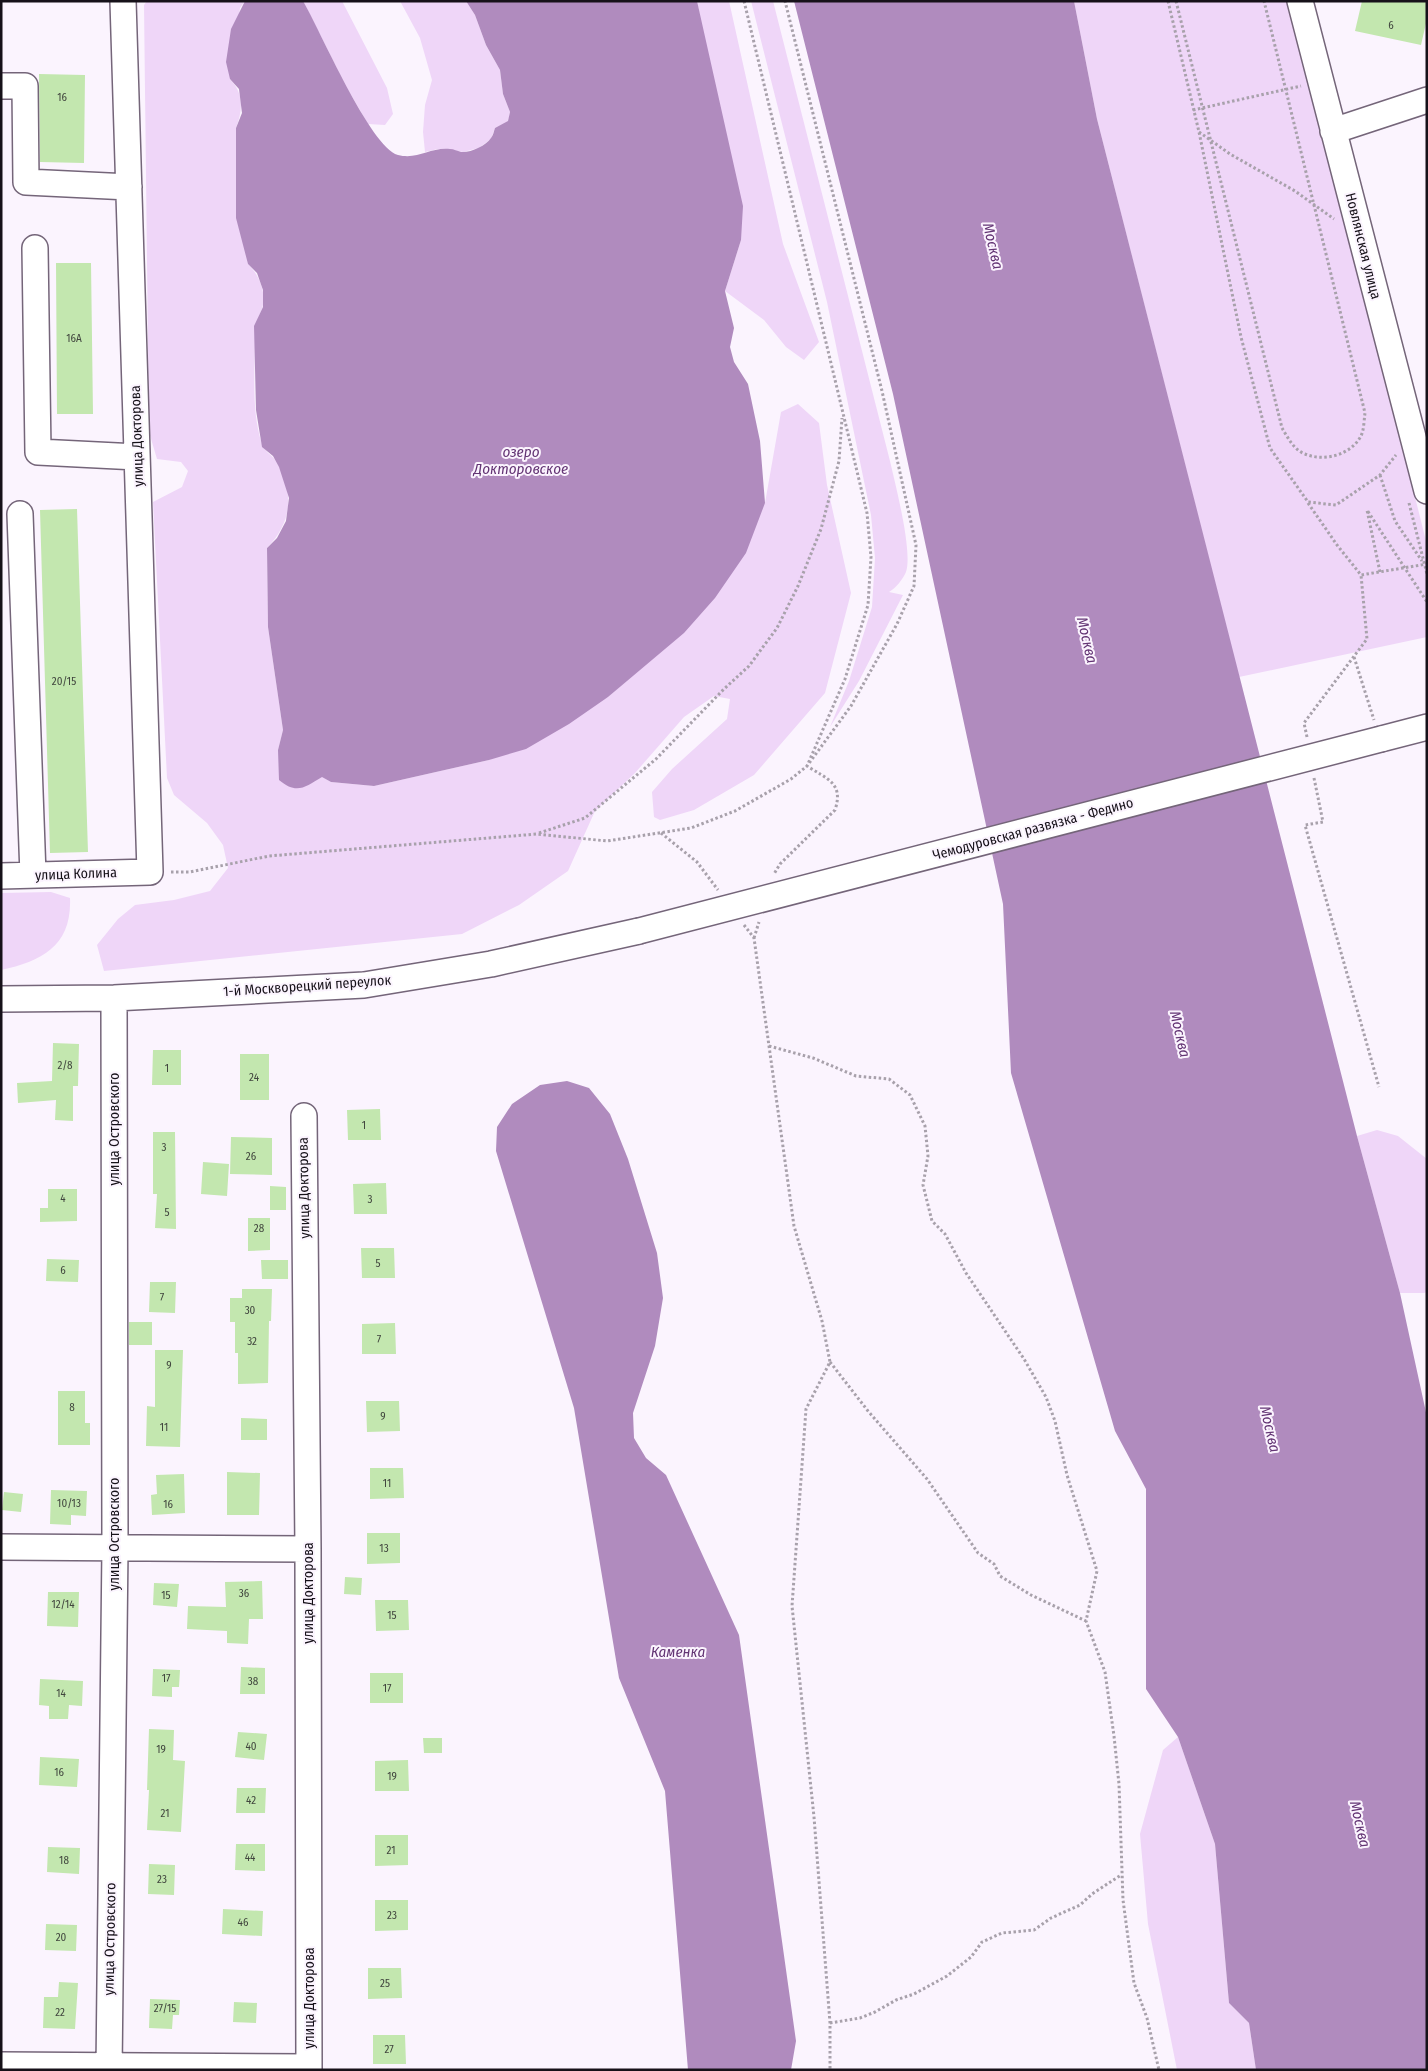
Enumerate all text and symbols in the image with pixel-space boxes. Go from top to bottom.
house number: 6 [1388,19,1394,32]
house number: 16 [57,91,67,104]
street label: Новлянская улица [1342,191,1384,301]
water label: Москва [979,221,1007,271]
house number: 16А [66,332,82,345]
street label: улица Докторова [127,385,147,487]
water label: озеро Докторовское [472,443,568,478]
water label: Москва [1073,615,1101,665]
house number: 20/15 [52,675,76,688]
street label: Чемодуровская развязка - Федино [931,794,1135,864]
street label: улица Колина [35,864,117,884]
street label: 1-й Москворецкий переулок [223,972,392,1000]
water label: Москва [1166,1009,1194,1059]
house number: 2/8 [57,1059,73,1072]
house number: 1 [165,1062,169,1075]
house number: 24 [249,1071,260,1084]
street label: улица Островского [106,1073,123,1185]
house number: 1 [362,1119,366,1132]
street label: улица Докторова [295,1137,313,1239]
house number: 3 [162,1141,167,1154]
house number: 26 [246,1150,257,1163]
house number: 4 [60,1192,66,1205]
house number: 3 [368,1193,373,1206]
house number: 5 [164,1206,170,1219]
house number: 28 [254,1222,265,1235]
house number: 5 [375,1257,381,1270]
house number: 6 [60,1264,66,1277]
house number: 7 [160,1291,165,1304]
house number: 30 [245,1304,256,1317]
house number: 7 [377,1333,382,1346]
house number: 32 [247,1335,257,1348]
house number: 9 [166,1359,172,1372]
house number: 8 [69,1401,75,1414]
water label: Москва [1256,1404,1284,1454]
house number: 9 [380,1410,386,1423]
house number: 11 [160,1421,168,1434]
house number: 11 [383,1477,391,1490]
street label: улица Островского [106,1478,123,1590]
house number: 10/13 [57,1497,81,1510]
house number: 16 [163,1498,173,1511]
street label: улица Докторова [300,1542,317,1644]
house number: 13 [379,1542,389,1555]
house number: 36 [239,1587,250,1600]
house number: 15 [161,1589,171,1602]
house number: 12/14 [51,1598,75,1611]
house number: 15 [387,1609,397,1622]
water label: Каменка [651,1643,706,1661]
house number: 17 [162,1672,171,1685]
house number: 38 [248,1675,259,1688]
house number: 17 [383,1682,392,1695]
house number: 14 [56,1687,66,1700]
house number: 40 [245,1740,257,1753]
house number: 19 [156,1743,166,1756]
house number: 16 [54,1766,64,1779]
house number: 19 [387,1770,397,1783]
house number: 42 [246,1794,256,1807]
water label: Москва [1346,1799,1374,1849]
house number: 21 [161,1807,169,1820]
house number: 21 [387,1844,395,1857]
house number: 44 [245,1851,256,1864]
house number: 18 [59,1854,69,1867]
house number: 23 [157,1873,167,1886]
street label: улица Островского [101,1882,119,1996]
house number: 23 [387,1909,397,1922]
house number: 46 [238,1916,249,1929]
house number: 20 [56,1931,67,1944]
street label: улица Докторова [301,1947,318,2049]
house number: 25 [380,1977,390,1990]
house number: 27/15 [154,2002,176,2015]
house number: 22 [55,2006,65,2019]
house number: 27 [384,2043,394,2056]

